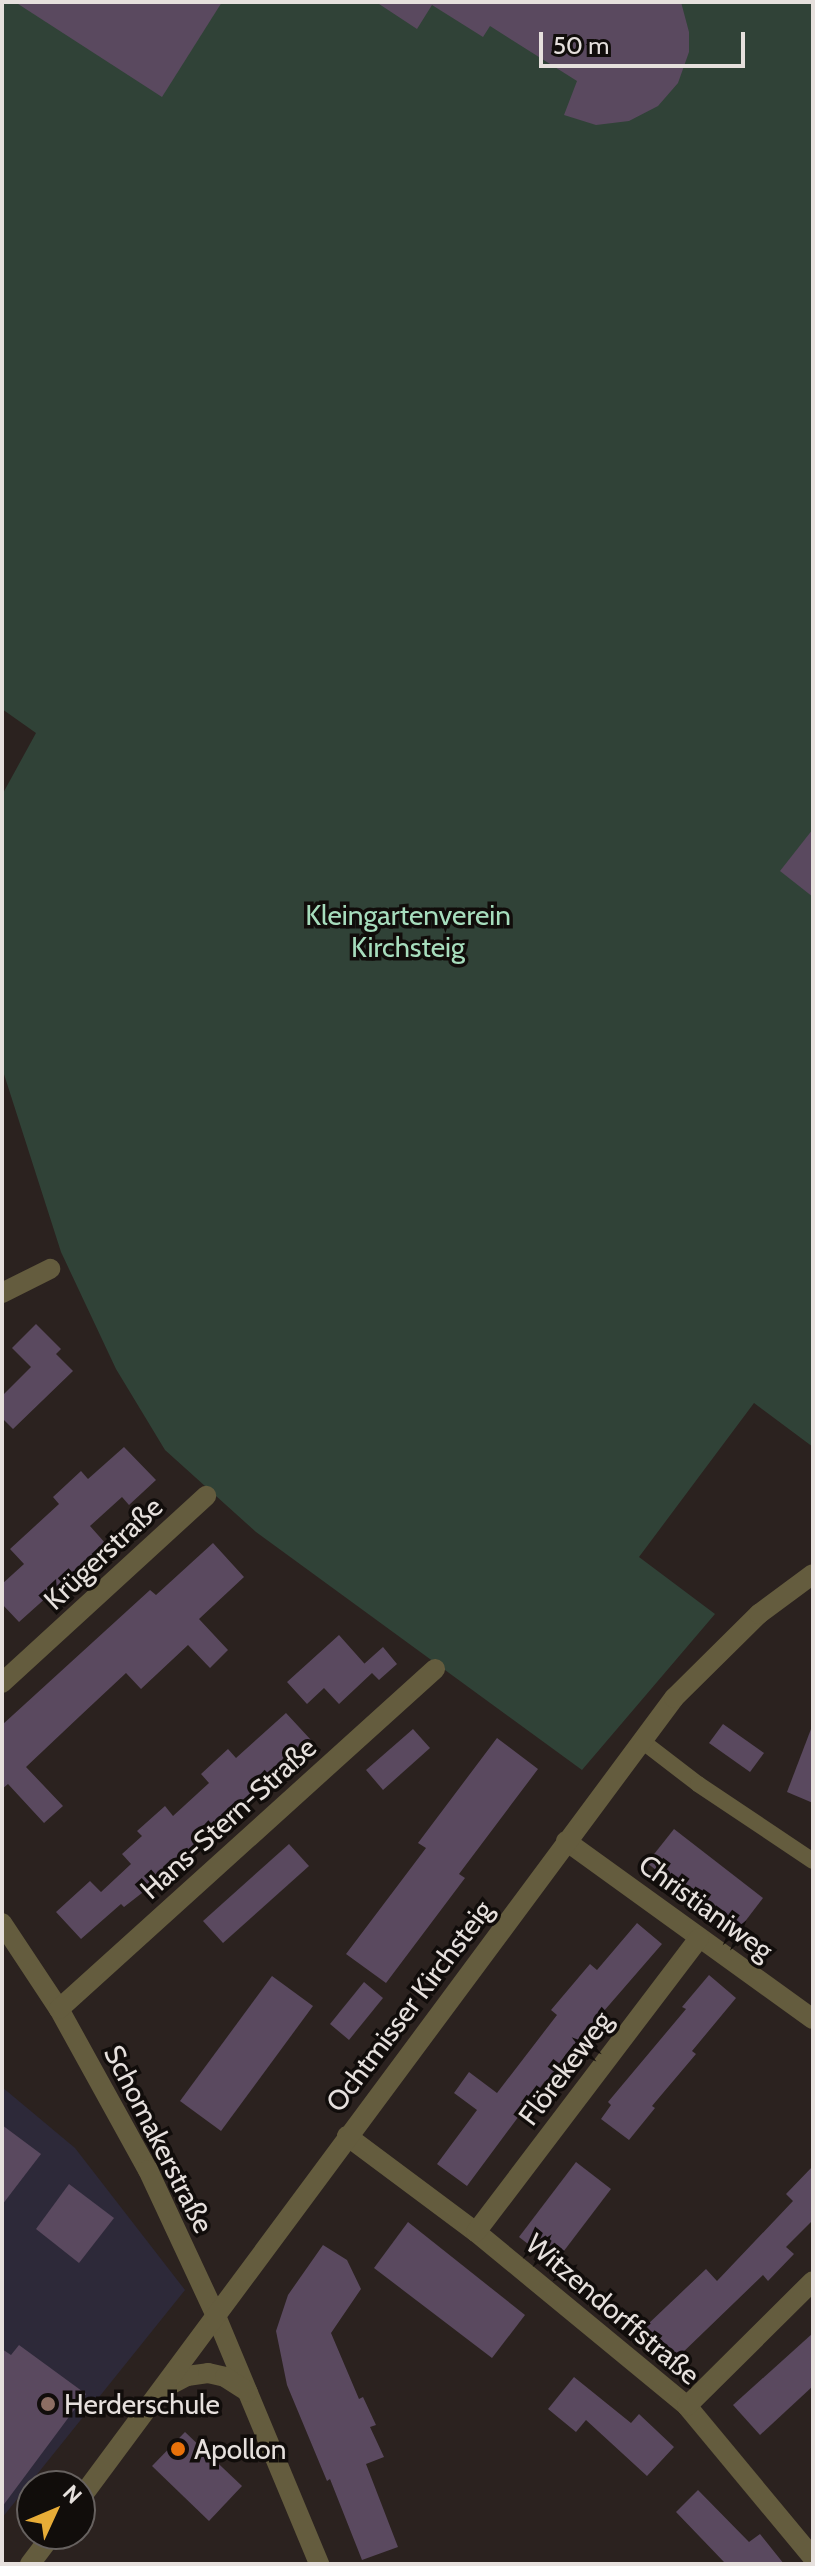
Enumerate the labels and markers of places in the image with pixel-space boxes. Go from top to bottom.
place label: Herderschule [64,2387,220,2421]
marker: Herderschule [39,2395,57,2413]
place label: Apollon [194,2432,286,2466]
marker: Apollon [169,2440,187,2458]

